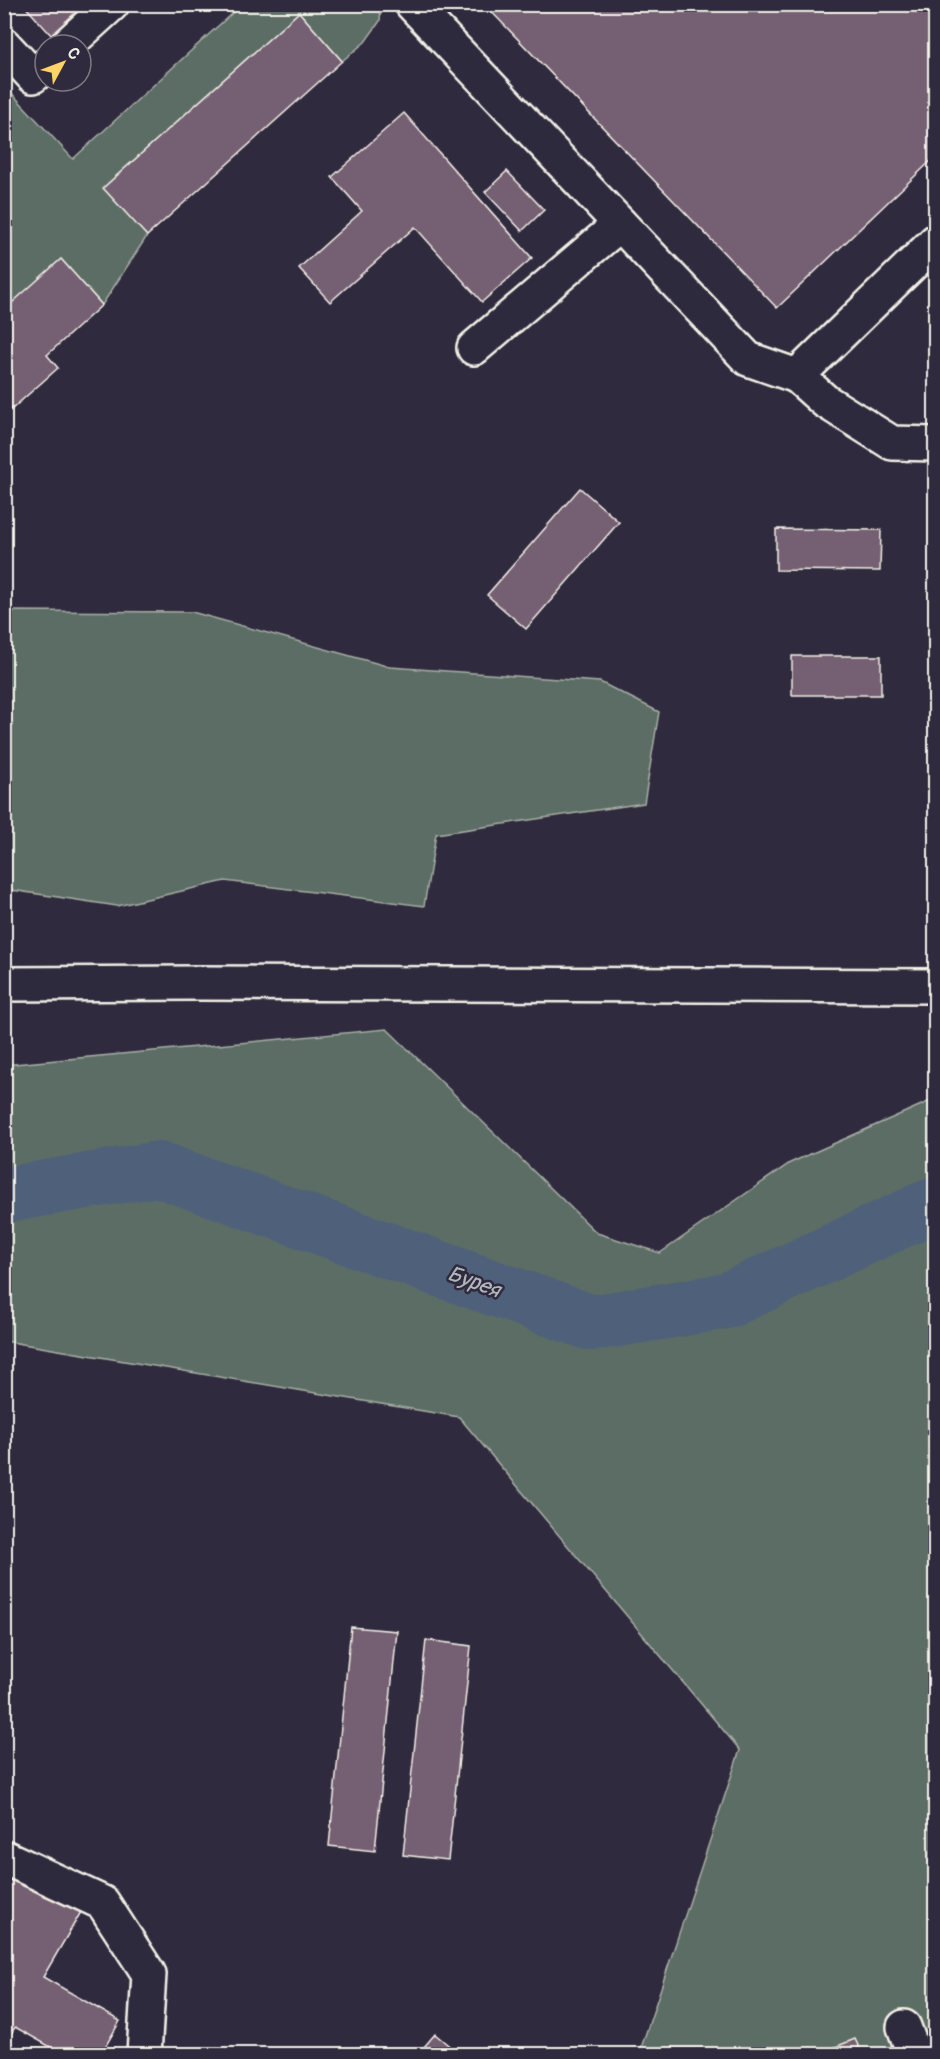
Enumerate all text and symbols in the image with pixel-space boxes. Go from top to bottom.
north arrow [33,33,93,93]
text: С [63,44,84,64]
water label: Бурея [444,1260,507,1305]

